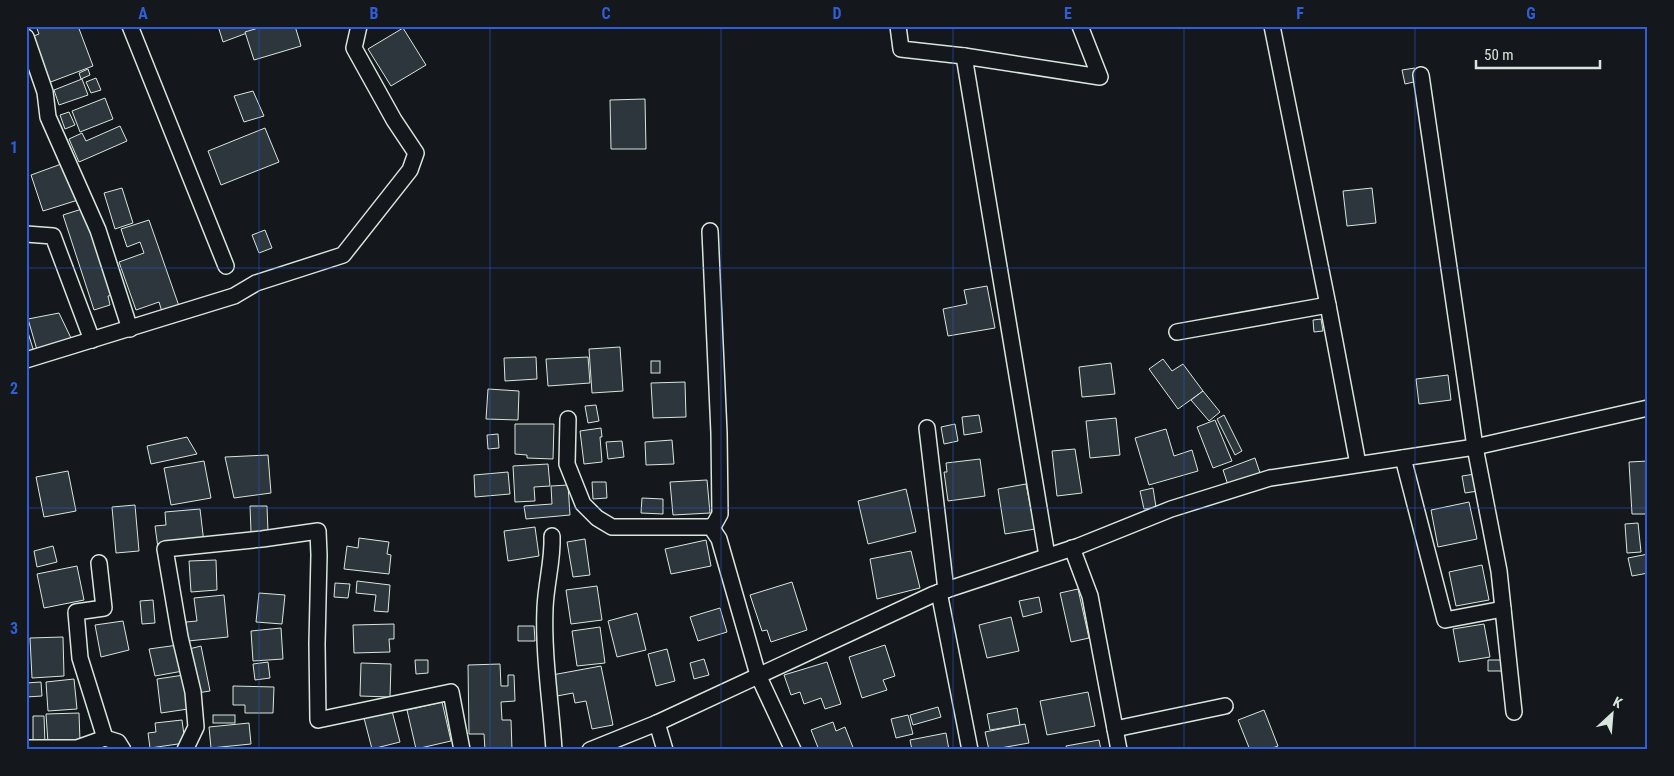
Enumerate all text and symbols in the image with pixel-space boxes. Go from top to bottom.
text: A [138,4,148,23]
text: B [370,4,379,23]
text: C [601,4,611,23]
text: D [832,4,842,23]
text: E [1064,4,1072,23]
text: F [1296,4,1304,23]
text: G [1526,4,1536,23]
scale bar [1476,38,1600,70]
text: 50 m [1484,46,1514,64]
text: 1 [10,138,18,157]
text: 2 [10,379,18,398]
text: 3 [10,619,18,638]
north arrow [1586,688,1636,738]
text: K [1611,693,1625,711]

